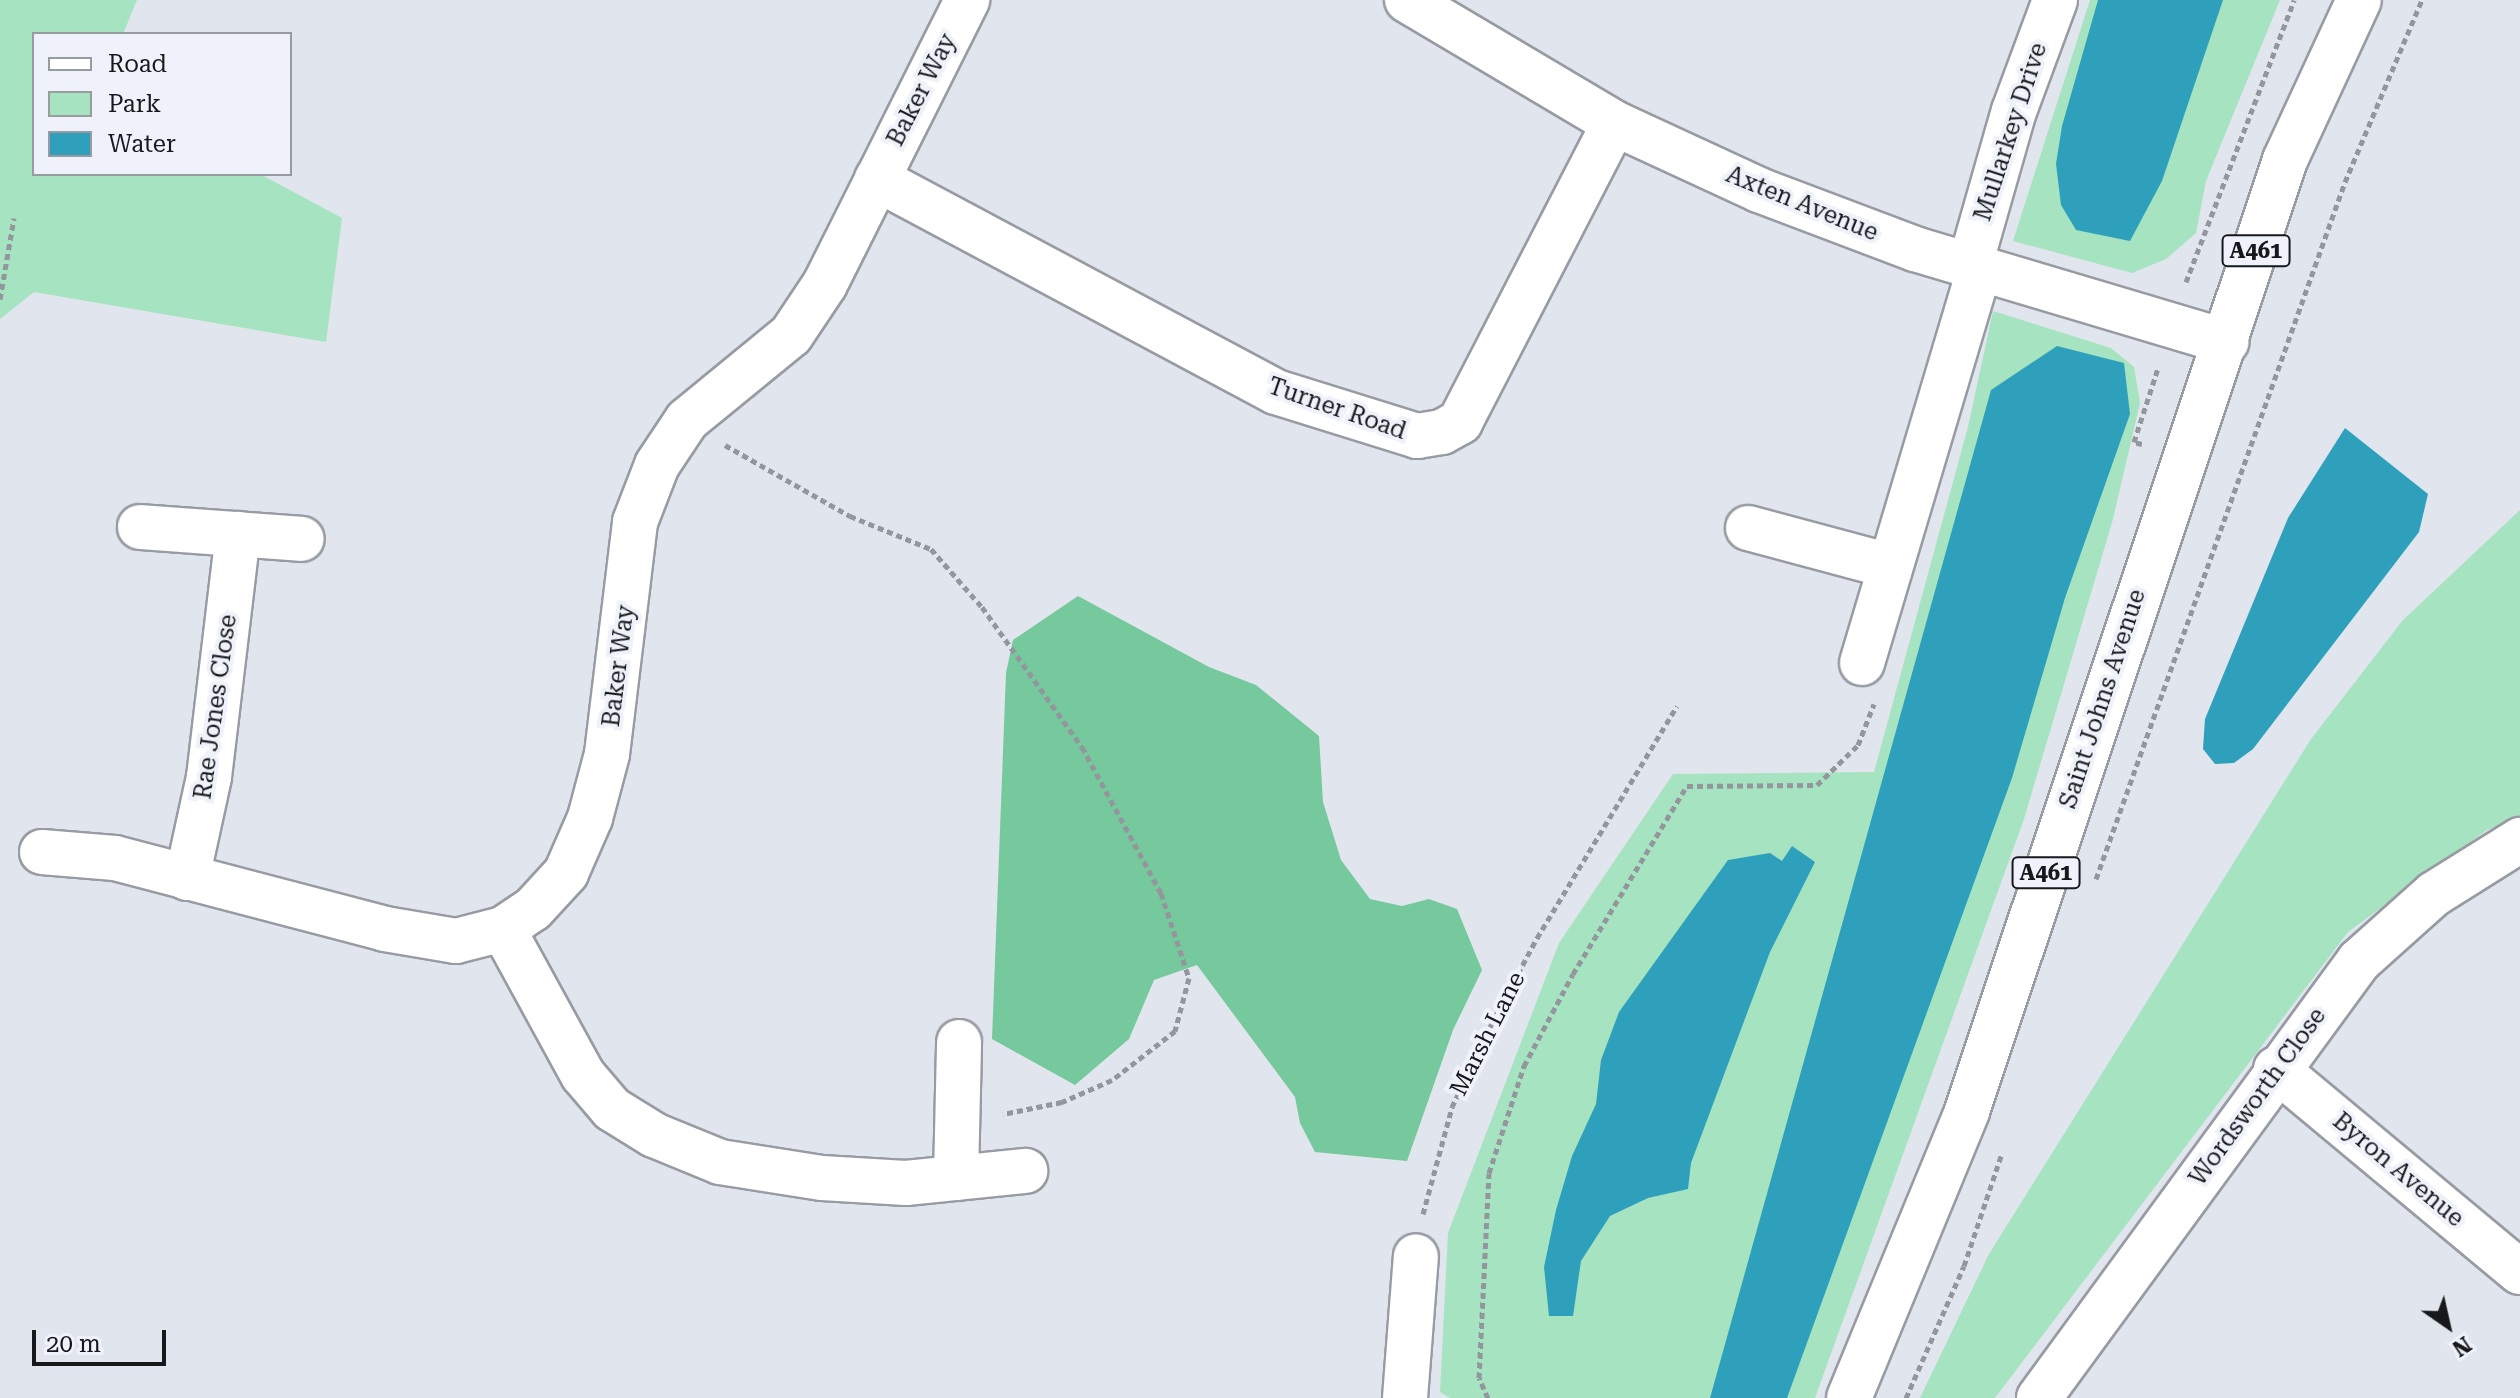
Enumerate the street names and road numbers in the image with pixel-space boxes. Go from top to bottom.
street label: Baker Way [881,29,963,151]
street label: Mullarkey Drive [1969,39,2053,225]
street label: Axten Avenue [1722,160,1882,248]
road number: A461 [2220,233,2292,269]
street label: Turner Road [1264,372,1410,446]
street label: Saint Johns Avenue [2054,586,2152,812]
street label: Baker Way [597,603,641,729]
street label: Rae Jones Close [189,613,243,801]
road number: A461 [2010,855,2082,891]
street label: Marsh Lane [1444,967,1532,1101]
street label: Wordsworth Close [2184,1002,2332,1192]
street label: Byron Avenue [2327,1107,2469,1233]

